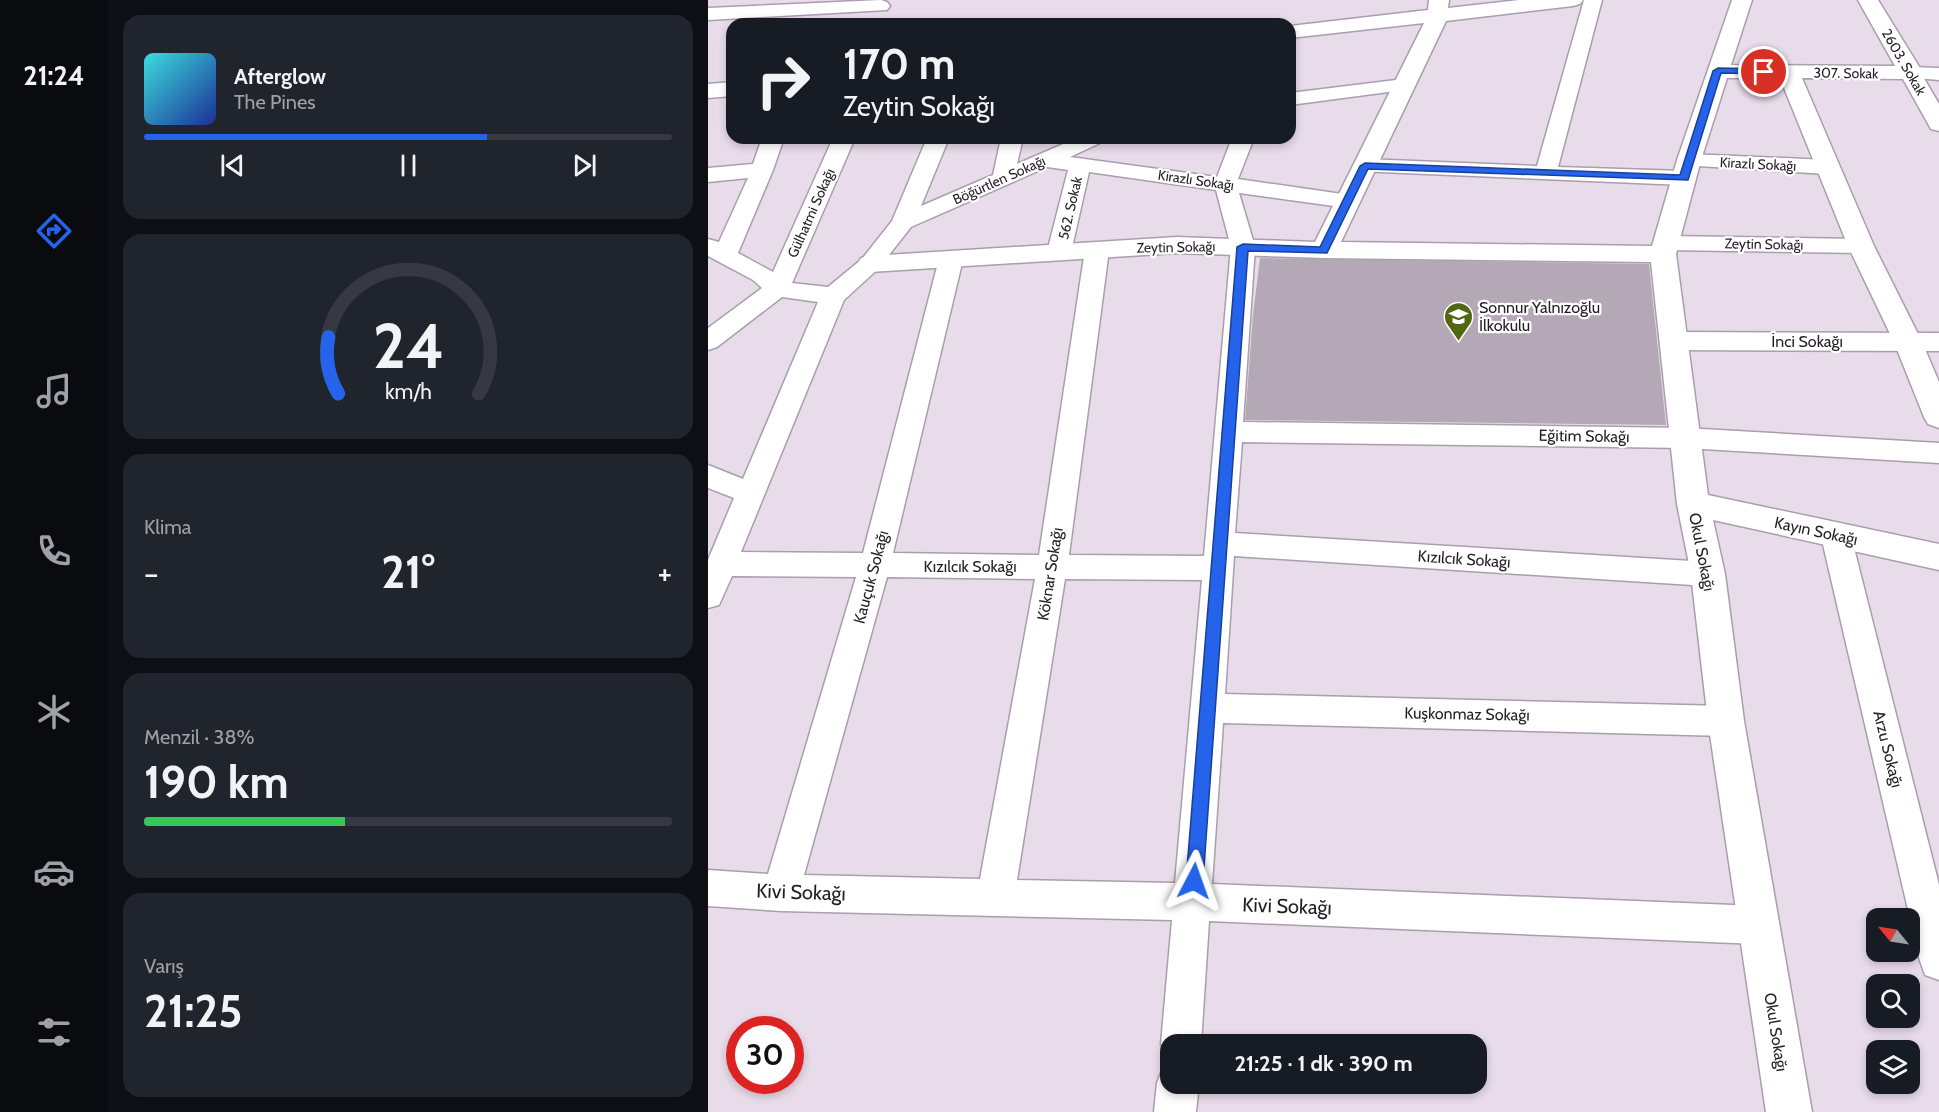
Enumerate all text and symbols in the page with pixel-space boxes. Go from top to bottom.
street label: 2603. Sokak [1878,26,1931,99]
text: 170 m [843,38,955,90]
icon: right [744,42,822,120]
pin [1738,46,1789,97]
icon: arrive [1747,55,1780,88]
text: 21:24 [23,59,85,92]
text: Afterglow [234,63,326,90]
street label: 307. Sokak [1813,63,1879,83]
text: The Pines [234,90,316,114]
text: Zeytin Sokağı [843,90,995,123]
icon: previous [216,149,249,182]
icon: pause [392,149,425,182]
icon: next [568,149,601,182]
street label: Böğürtlen Sokağı [950,152,1048,208]
street label: Kirazlı Sokağı [1719,153,1797,175]
street label: Gülhatmi Sokağı [783,165,839,261]
street label: Kirazlı Sokağı [1157,166,1235,194]
street label: 562. Sokak [1054,174,1086,241]
icon: directions [33,210,75,252]
street label: Zeytin Sokağı [1724,234,1804,254]
street label: Zeytin Sokağı [1136,237,1216,257]
place label: Sonnur Yalnızoğlu İlkokulu [1479,298,1600,335]
school or university icon: Sonnur Yalnızoğlu İlkokulu [1442,300,1474,342]
text: 24 [372,308,444,384]
street label: İnci Sokağı [1771,332,1843,351]
icon: music [33,370,75,412]
text: km/h [385,378,431,404]
street label: Eğitim Sokağı [1538,426,1630,446]
street label: Okul Sokağı [1685,511,1719,593]
street label: Kayın Sokağı [1773,513,1859,549]
text: Klima [144,515,191,539]
street label: Köknar Sokağı [1033,526,1067,622]
street label: Kauçuk Sokağı [849,528,893,626]
icon: phone [33,530,75,572]
text: 21° [381,545,435,599]
street label: Kızılcık Sokağı [1417,546,1511,572]
text: − [144,553,159,593]
text: + [657,553,672,593]
street label: Kızılcık Sokağı [923,557,1017,576]
icon: climate [33,691,75,733]
street label: Kuşkonmaz Sokağı [1404,703,1530,725]
street label: Arzu Sokağı [1869,709,1907,789]
text: Menzil · 38% [144,725,254,749]
text: 190 km [144,755,289,809]
position arrow [1162,849,1226,913]
icon: car [33,851,75,893]
street label: Kivi Sokağı [756,878,846,906]
street label: Kivi Sokağı [1242,892,1332,920]
north arrow [1866,908,1920,962]
map controls [1866,908,1920,1094]
text: Varış [144,954,184,978]
button: search [1866,974,1920,1028]
text: 21:25 [144,984,242,1038]
street label: Okul Sokağı [1760,991,1792,1073]
icon: filters [33,1011,75,1053]
speed limit sign: 30 [726,1016,804,1094]
button: layers [1866,1040,1920,1094]
text: 21:25 · 1 dk · 390 m [1234,1050,1413,1077]

